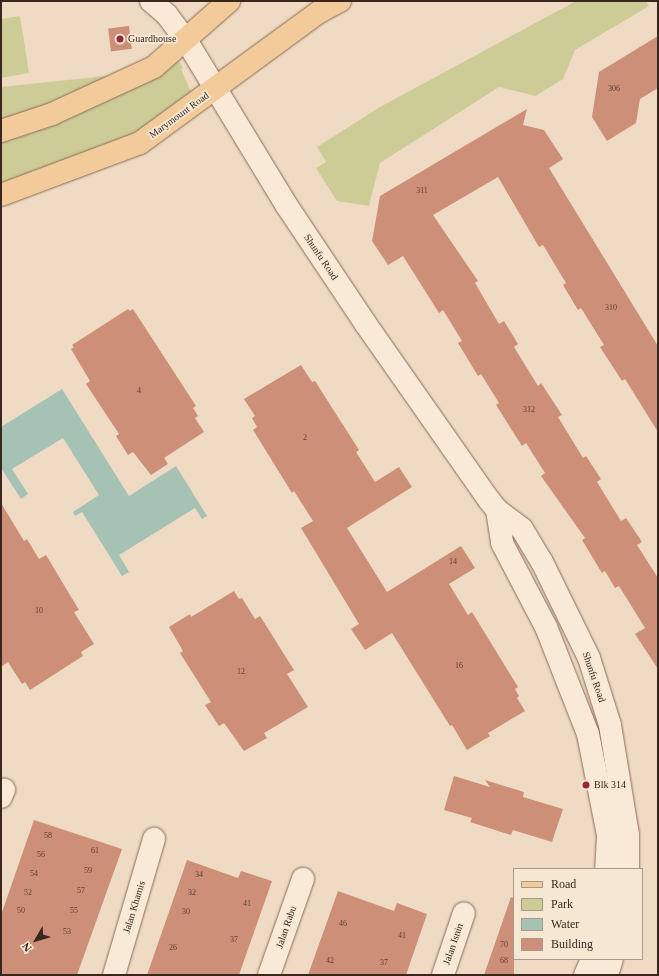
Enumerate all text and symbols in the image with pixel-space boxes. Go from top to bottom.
place label: Guardhouse [128,33,176,45]
marker: Guardhouse [115,34,125,44]
house number: 306 [608,84,620,94]
street label: Marymount Road [147,89,211,141]
house number: 311 [416,186,428,196]
street label: Shunfu Road [301,232,341,282]
house number: 310 [605,303,617,313]
house number: 4 [137,386,141,396]
house number: 312 [523,405,535,415]
house number: 2 [303,433,307,443]
house number: 14 [449,557,457,567]
house number: 10 [35,606,43,616]
street label: Shunfu Road [580,650,608,704]
house number: 16 [455,661,463,671]
house number: 12 [237,667,245,677]
place label: Blk 314 [594,779,626,791]
marker: Blk 314 [581,780,591,790]
house number: 58 [44,831,52,841]
house number: 61 [91,846,99,856]
house number: 56 [37,850,45,860]
house number: 59 [84,866,92,876]
legend [513,868,643,960]
house number: 54 [30,869,38,879]
house number: 34 [195,870,203,880]
text: Road [551,877,576,891]
street label: Jalan Khamis [120,879,148,935]
house number: 57 [77,886,85,896]
house number: 52 [24,888,32,898]
house number: 32 [188,888,196,898]
text: Park [551,897,573,911]
house number: 41 [243,899,251,909]
street label: Jalan Rabu [273,904,299,950]
house number: 50 [17,906,25,916]
house number: 55 [70,906,78,916]
house number: 30 [182,907,190,917]
text: Water [551,917,579,931]
house number: 46 [339,919,347,929]
north arrow [16,920,56,960]
street label: Jalan Isnin [440,922,466,966]
house number: 53 [63,927,71,937]
house number: 41 [398,931,406,941]
house number: 37 [230,935,238,945]
text: Building [551,937,593,951]
house number: 70 [500,940,508,950]
text: N [19,941,34,954]
house number: 26 [169,943,177,953]
house number: 42 [326,956,334,966]
house number: 68 [500,956,508,966]
house number: 37 [380,958,388,968]

